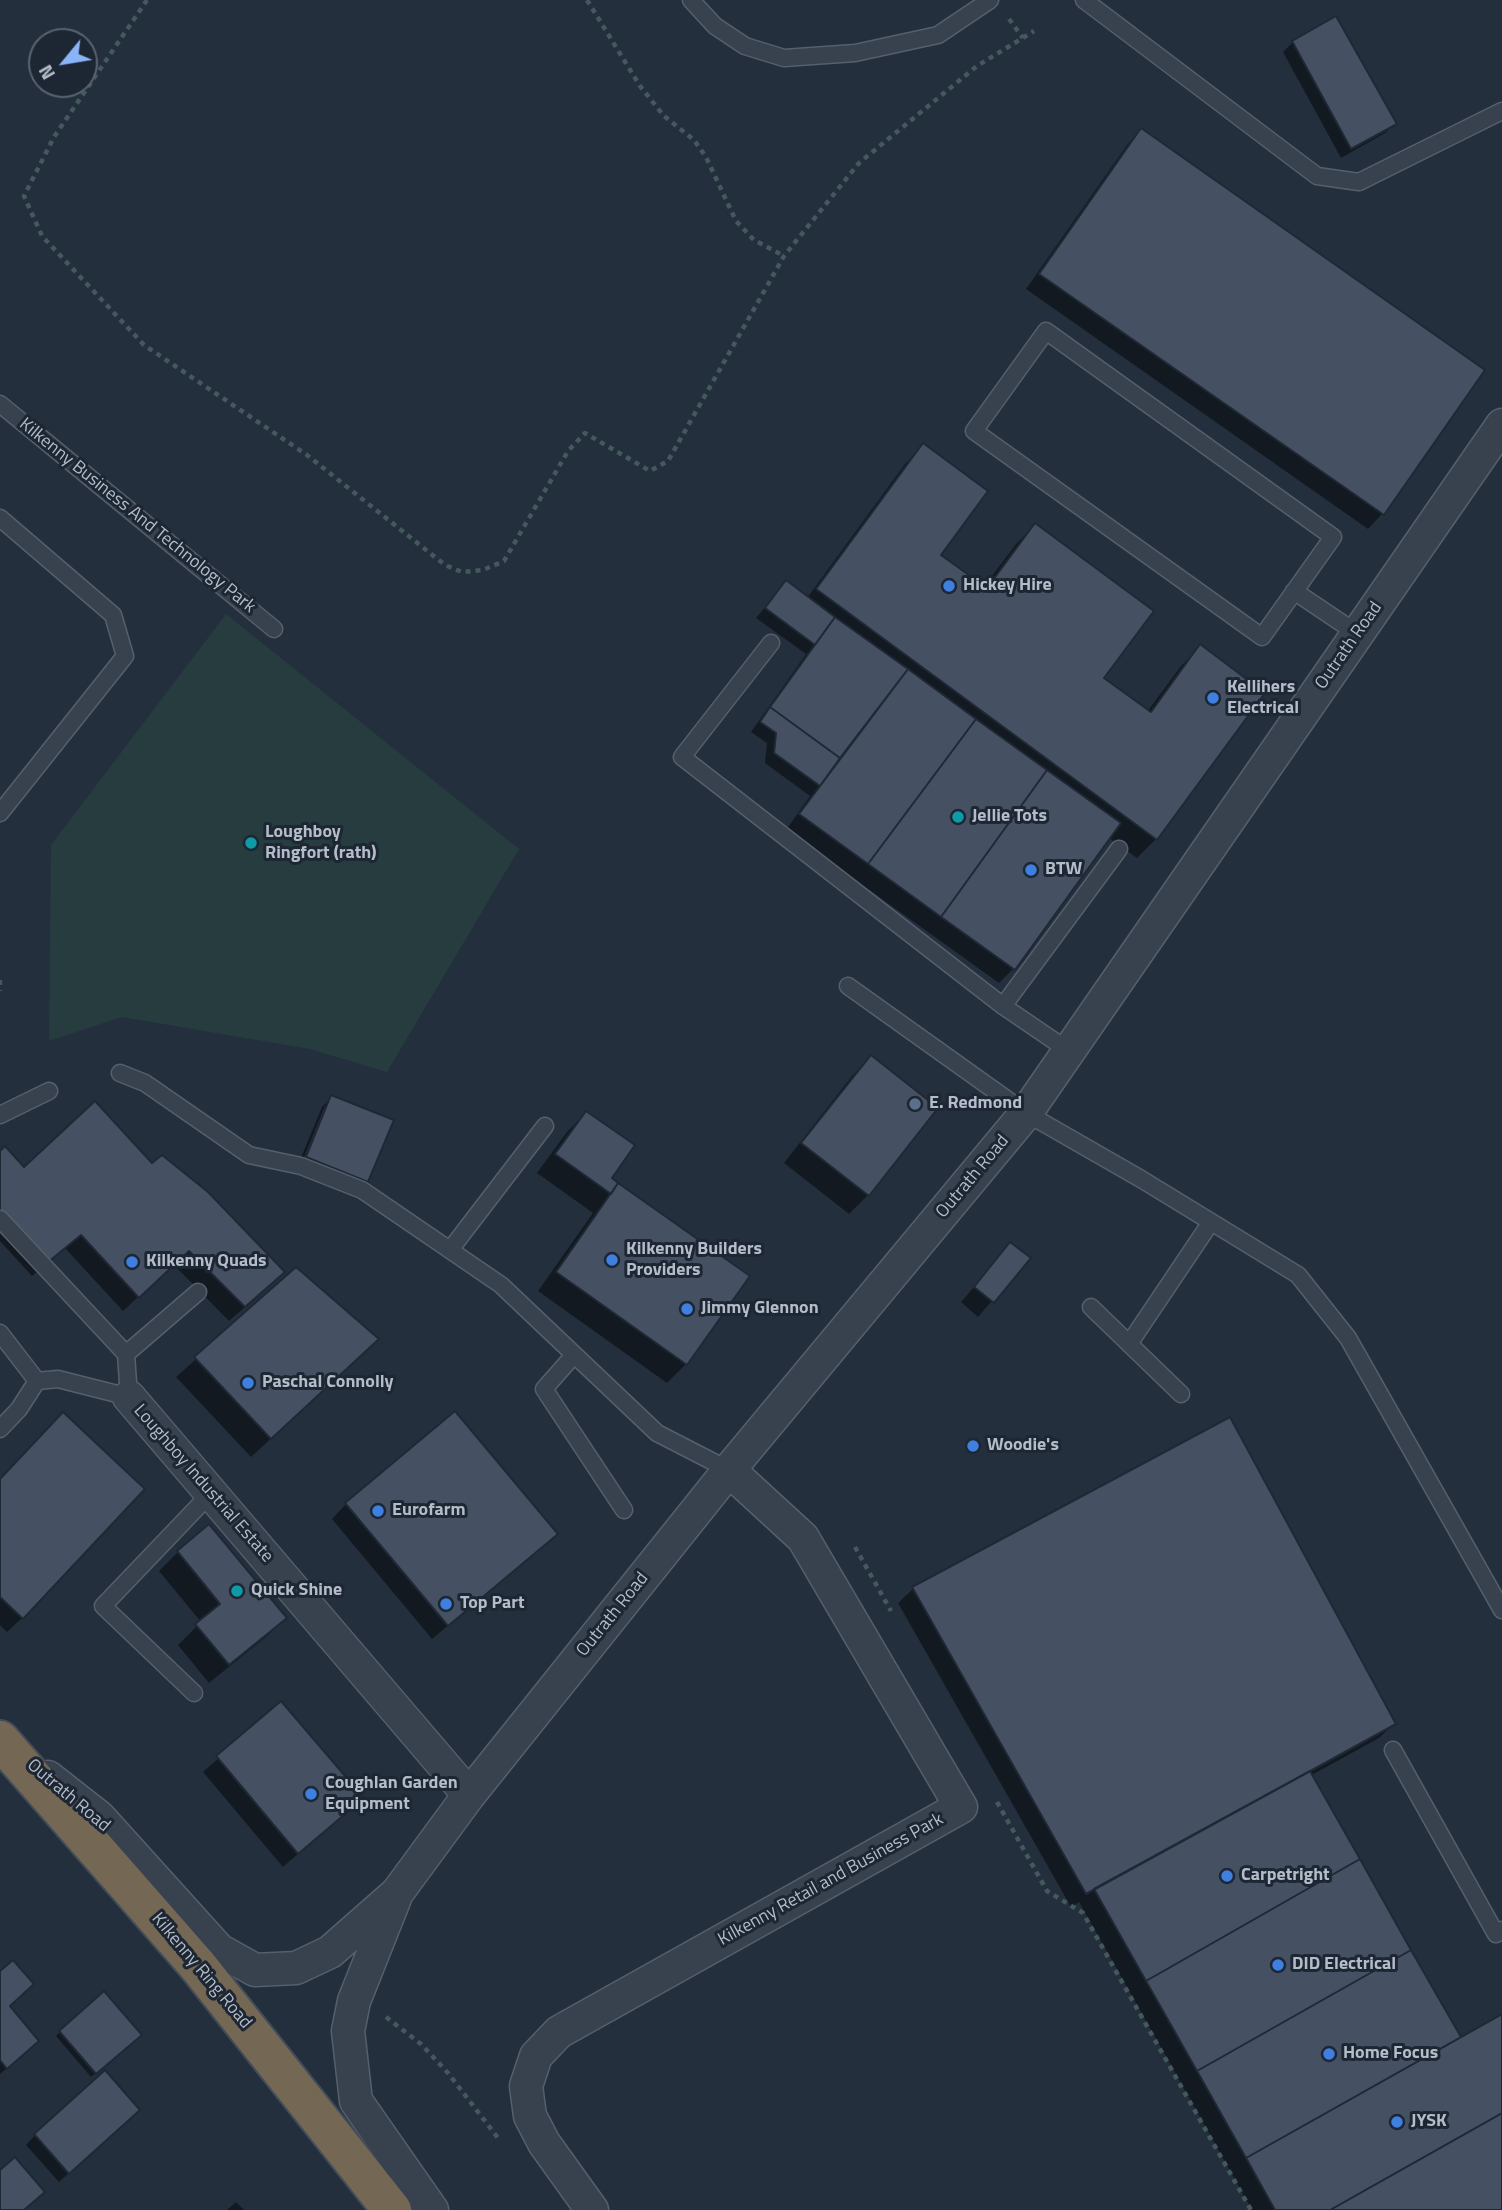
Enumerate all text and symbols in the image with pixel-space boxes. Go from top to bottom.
north arrow [28,28,98,98]
text: N [30,60,62,86]
street label: Kilkenny Business And Technology Park [15,414,259,618]
place label: Hickey Hire [963,575,1052,597]
marker: Hickey Hire [941,578,957,594]
street label: Outrath Road [1311,598,1387,694]
place label: Kellihers Electrical [1227,677,1299,720]
marker: Kellihers Electrical [1205,690,1221,706]
place label: Jellie Tots [972,806,1047,828]
marker: Jellie Tots [950,809,966,825]
place label: Loughboy Ringfort (rath) [265,822,377,864]
marker: Loughboy Ringfort (rath) [243,835,259,851]
place label: BTW [1045,859,1082,881]
marker: BTW [1023,862,1039,878]
place label: E. Redmond [929,1093,1022,1115]
marker: E. Redmond [907,1096,923,1112]
street label: Outrath Road [932,1131,1014,1223]
place label: Kilkenny Builders Providers [626,1239,762,1282]
place label: Kilkenny Quads [146,1251,267,1273]
marker: Kilkenny Builders Providers [604,1252,620,1268]
marker: Kilkenny Quads [124,1254,140,1270]
place label: Jimmy Glennon [701,1298,819,1320]
marker: Jimmy Glennon [679,1301,695,1317]
place label: Paschal Connolly [262,1372,394,1394]
marker: Paschal Connolly [240,1375,256,1391]
street label: Loughboy Industrial Estate [129,1401,277,1567]
place label: Woodie's [987,1435,1059,1457]
marker: Woodie's [965,1438,981,1454]
place label: Eurofarm [392,1500,466,1522]
marker: Eurofarm [370,1503,386,1519]
street label: Outrath Road [573,1569,653,1661]
place label: Quick Shine [251,1580,342,1602]
marker: Quick Shine [229,1583,245,1599]
place label: Top Part [460,1593,525,1615]
marker: Top Part [438,1596,454,1612]
street label: Outrath Road [22,1755,114,1837]
place label: Coughlan Garden Equipment [325,1773,458,1816]
marker: Coughlan Garden Equipment [303,1786,319,1802]
street label: Kilkenny Retail and Business Park [715,1809,947,1951]
place label: Carpetright [1241,1865,1330,1887]
marker: Carpetright [1219,1868,1235,1884]
street label: Kilkenny Ring Road [146,1909,256,2033]
place label: DID Electrical [1292,1954,1396,1976]
marker: DID Electrical [1270,1957,1286,1973]
place label: Home Focus [1343,2043,1438,2065]
marker: Home Focus [1321,2046,1337,2062]
place label: JYSK [1411,2111,1447,2133]
marker: JYSK [1389,2114,1405,2130]

